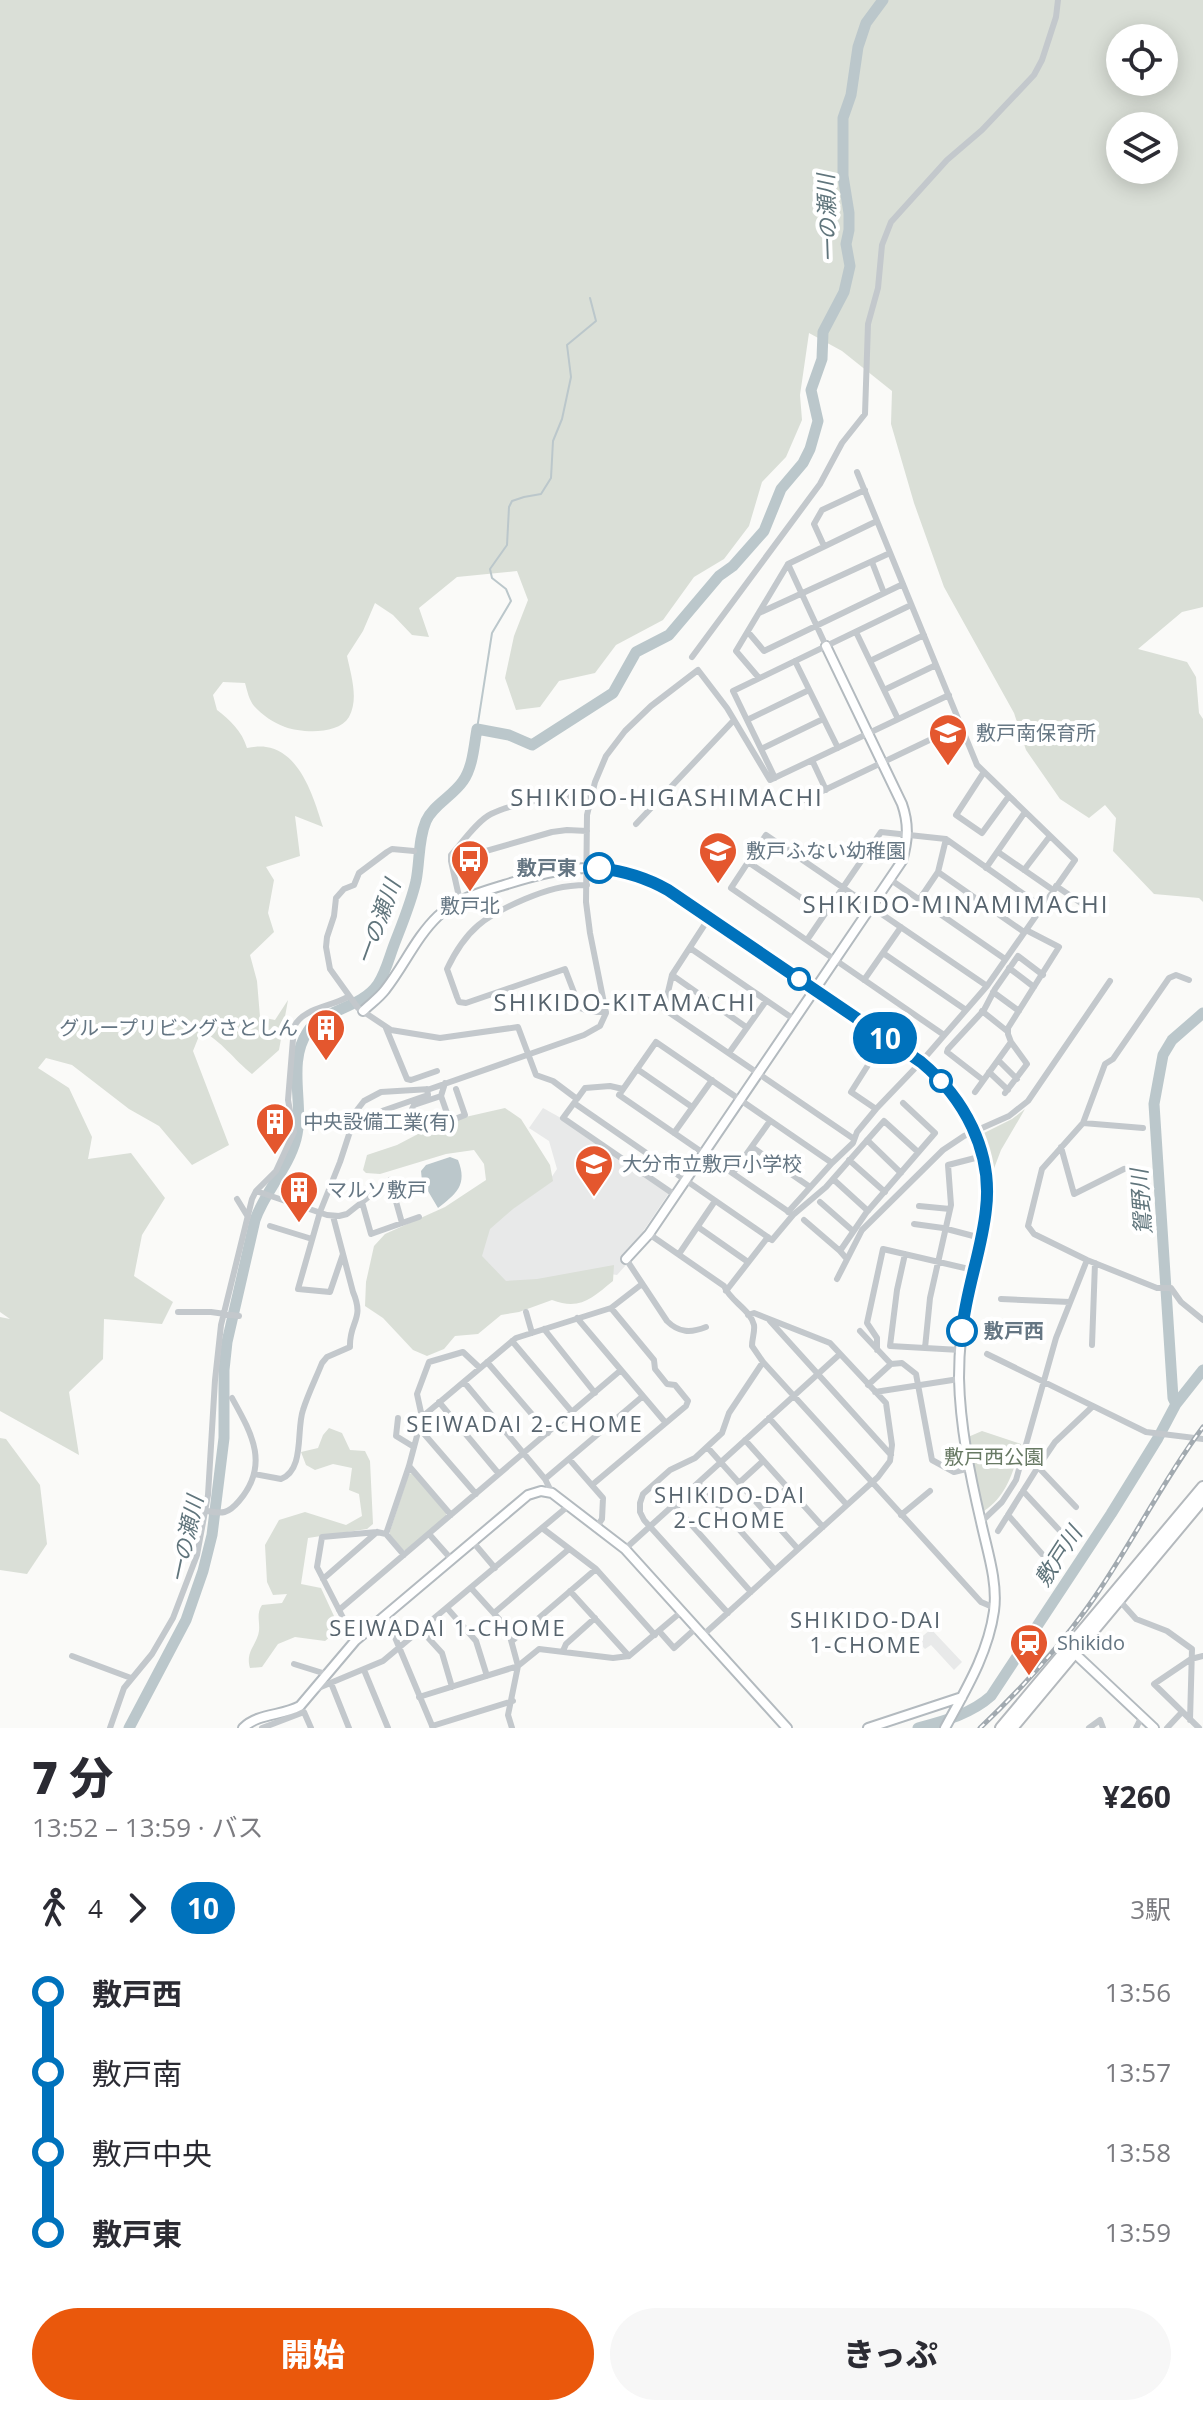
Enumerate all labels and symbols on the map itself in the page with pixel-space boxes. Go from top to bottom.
water label: 一の瀬川 [809,172,843,263]
school or university icon: 敷戸南保育所 [927,712,969,767]
place label: 敷戸南保育所 [976,719,1096,746]
district label: SHIKIDO-HIGASHIMACHI [510,780,824,813]
school or university icon: 敷戸ふない幼稚園 [697,830,739,885]
place label: 敷戸ふない幼稚園 [746,837,906,864]
bus stop icon: 敷戸北 [449,838,491,893]
marker: 敷戸東 [584,853,614,883]
place label: 敷戸東 [517,854,577,881]
water label: 一の瀬川 [348,873,407,968]
district label: SHIKIDO-MINAMIMACHI [803,887,1109,920]
place label: 敷戸北 [440,892,500,919]
unlabelled marker [788,968,810,990]
district label: SHIKIDO-KITAMACHI [494,985,756,1018]
building icon: グループリビングさとしん [305,1007,347,1062]
line badge: 10 [849,1012,921,1064]
place label: グループリビングさとしん [59,1014,298,1041]
unlabelled marker [930,1070,952,1092]
building icon: 中央設備工業(有) [254,1101,296,1156]
place label: 中央設備工業(有) [303,1108,455,1135]
school or university icon: 大分市立敷戸小学校 [573,1143,615,1198]
place label: 大分市立敷戸小学校 [622,1150,802,1177]
water label: 鴛野川 [1123,1166,1157,1236]
building icon: マルソ敷戸 [278,1169,320,1224]
place label: マルソ敷戸 [327,1176,427,1203]
marker: 敷戸西 [947,1316,977,1346]
place label: 敷戸西 [984,1317,1044,1344]
district label: SEIWADAI 2-CHOME [406,1408,644,1438]
park label: 敷戸西公園 [944,1443,1044,1470]
district label: SHIKIDO-DAI 2-CHOME [654,1479,806,1534]
water label: 一の瀬川 [161,1491,209,1585]
water label: 敷戸川 [1027,1518,1089,1591]
district label: SHIKIDO-DAI 1-CHOME [790,1604,942,1659]
district label: SEIWADAI 1-CHOME [329,1612,567,1642]
station icon: Shikido [1008,1622,1050,1677]
place label: Shikido [1057,1629,1125,1656]

